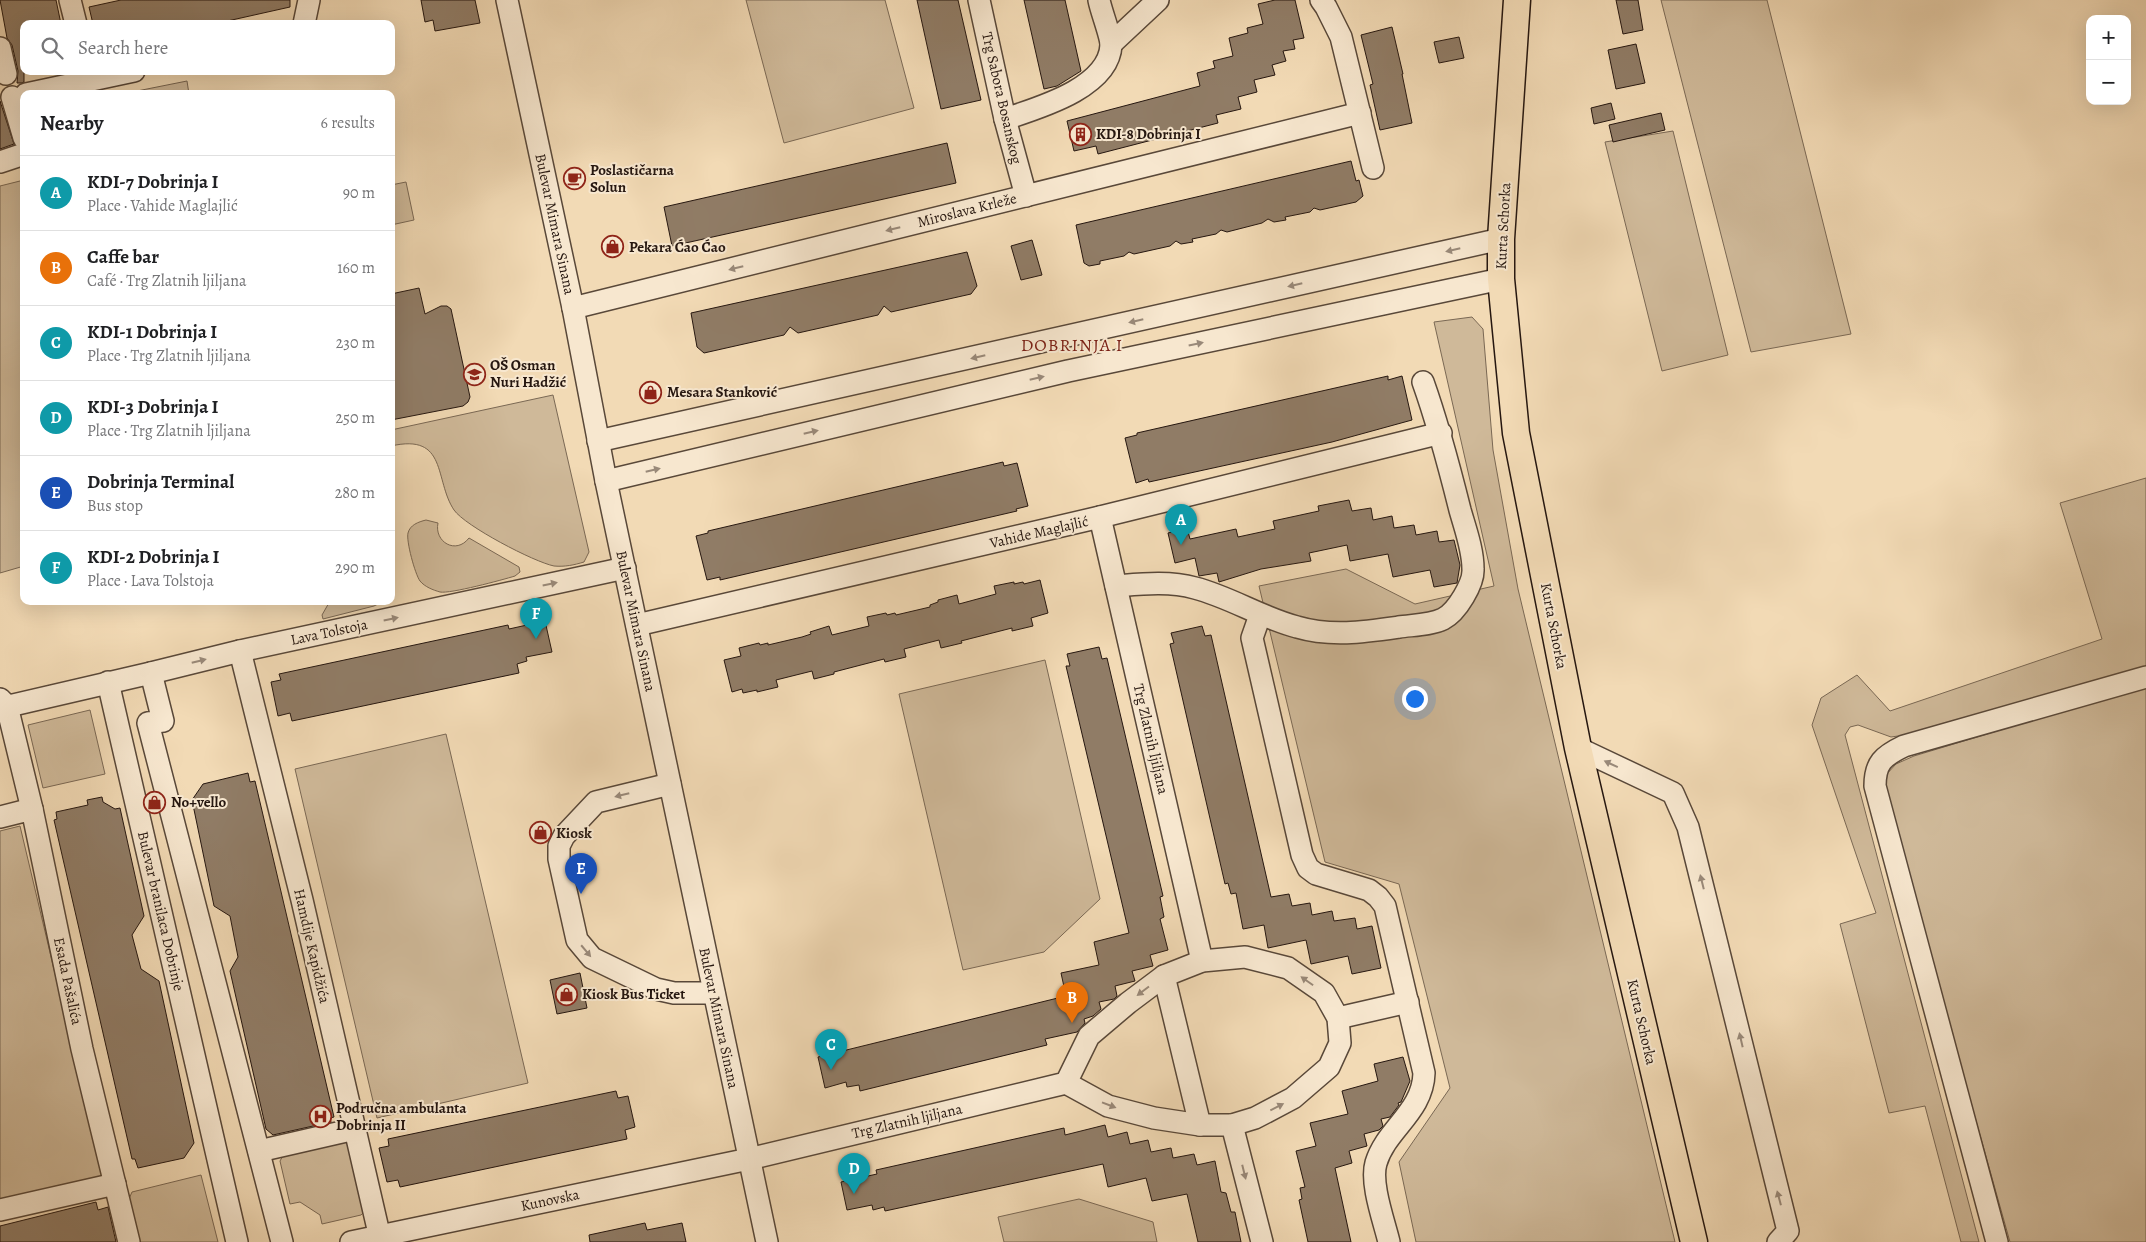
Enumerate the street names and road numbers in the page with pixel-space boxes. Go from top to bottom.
street label: Trg Sabora Bosanskog [977,30,1027,166]
street label: Bulevar Mimara Sinana [530,152,580,296]
street label: Kurta Schorka [1491,182,1515,270]
street label: Miroslava Krleže [915,188,1019,232]
street label: Vahide Maglajlić [987,511,1090,553]
street label: Bulevar Mimara Sinana [611,549,661,693]
street label: Kurta Schorka [1536,581,1572,671]
street label: Lava Tolstoja [289,614,369,650]
street label: Trg Zlatnih ljiljana [1129,682,1173,796]
street label: Bulevar branilaca Dobrinje [133,829,189,993]
street label: Hamdije Kapidžića [289,887,335,1005]
street label: Esada Pašalića [49,935,87,1027]
street label: Bulevar Mimara Sinana [694,946,744,1090]
street label: Kurta Schorka [1622,977,1662,1067]
street label: Trg Zlatnih ljiljana [850,1099,964,1143]
street label: Kunovska [519,1184,581,1216]

